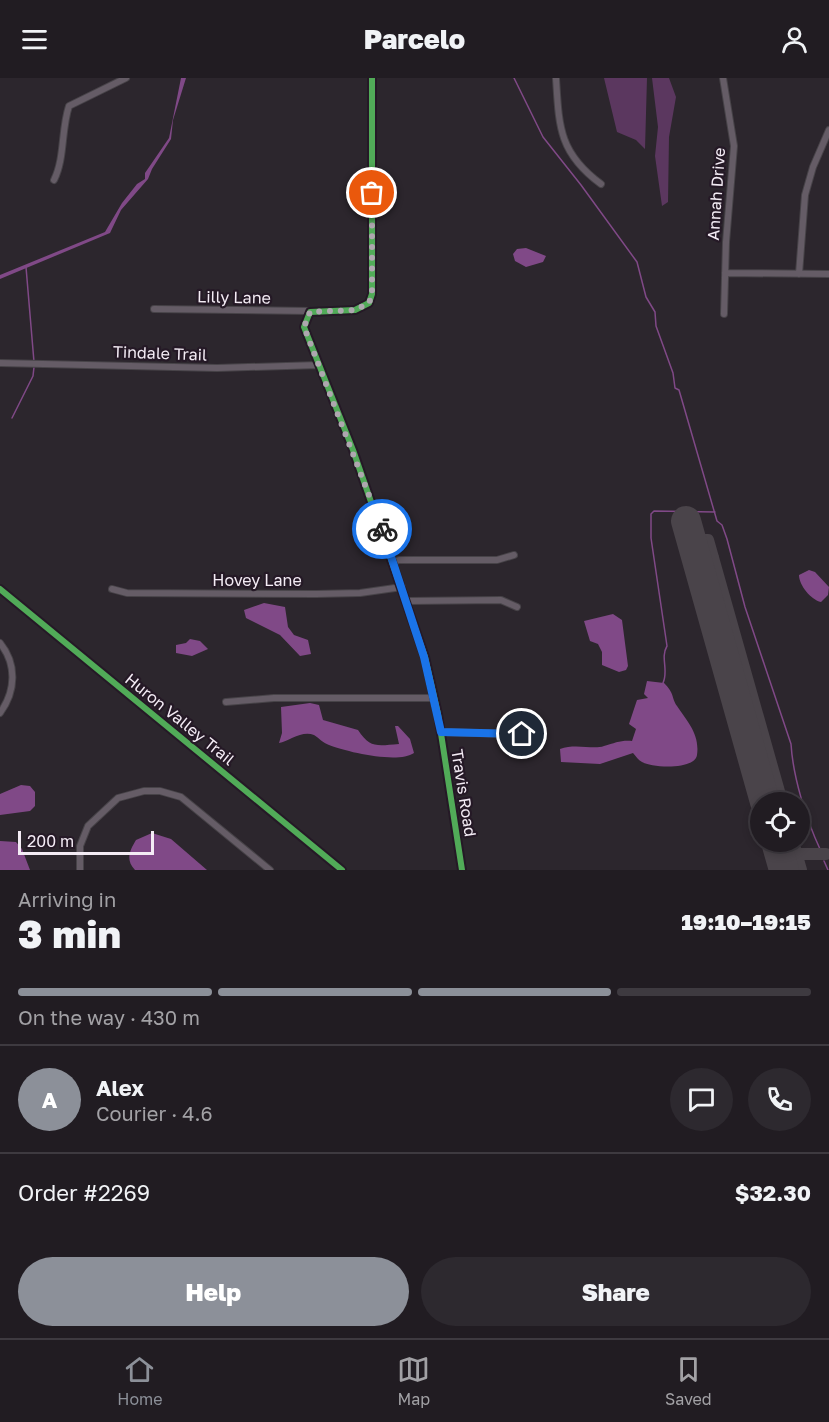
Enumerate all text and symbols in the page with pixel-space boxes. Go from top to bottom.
icon: menu [18,23,51,56]
text: Parcelo [364,23,465,55]
icon: person [778,23,811,56]
street label: Annah Drive [703,147,729,241]
pin [346,167,397,218]
icon: bag [355,176,388,209]
street label: Lilly Lane [197,286,271,308]
street label: Tindale Trail [113,341,207,365]
courier [352,499,412,559]
icon: bike [366,513,399,546]
street label: Hovey Lane [212,570,302,590]
street label: Huron Valley Trail [121,669,239,769]
pin [496,708,547,759]
icon: home [505,717,538,750]
street label: Travis Road [447,748,481,838]
map controls [750,792,810,852]
button: locate [750,792,810,852]
scale bar [18,828,154,856]
text: 200 m [27,831,74,851]
text: Arriving in [18,887,116,911]
text: 19:10–19:15 [681,908,811,935]
text: 3 min [18,910,121,957]
text: On the way · 430 m [18,1005,200,1029]
button: chat [670,1068,733,1131]
button: phone [748,1068,811,1131]
text: Alex [96,1074,144,1101]
text: A [42,1086,57,1113]
text: Courier · 4.6 [96,1101,213,1125]
text: Order #2269 [18,1179,150,1206]
text: $32.30 [735,1179,811,1206]
button: Help [18,1257,409,1326]
button: Share [421,1257,811,1326]
tab: Home [117,1353,163,1409]
tab: Map [397,1353,430,1409]
tab: Saved [665,1353,712,1409]

